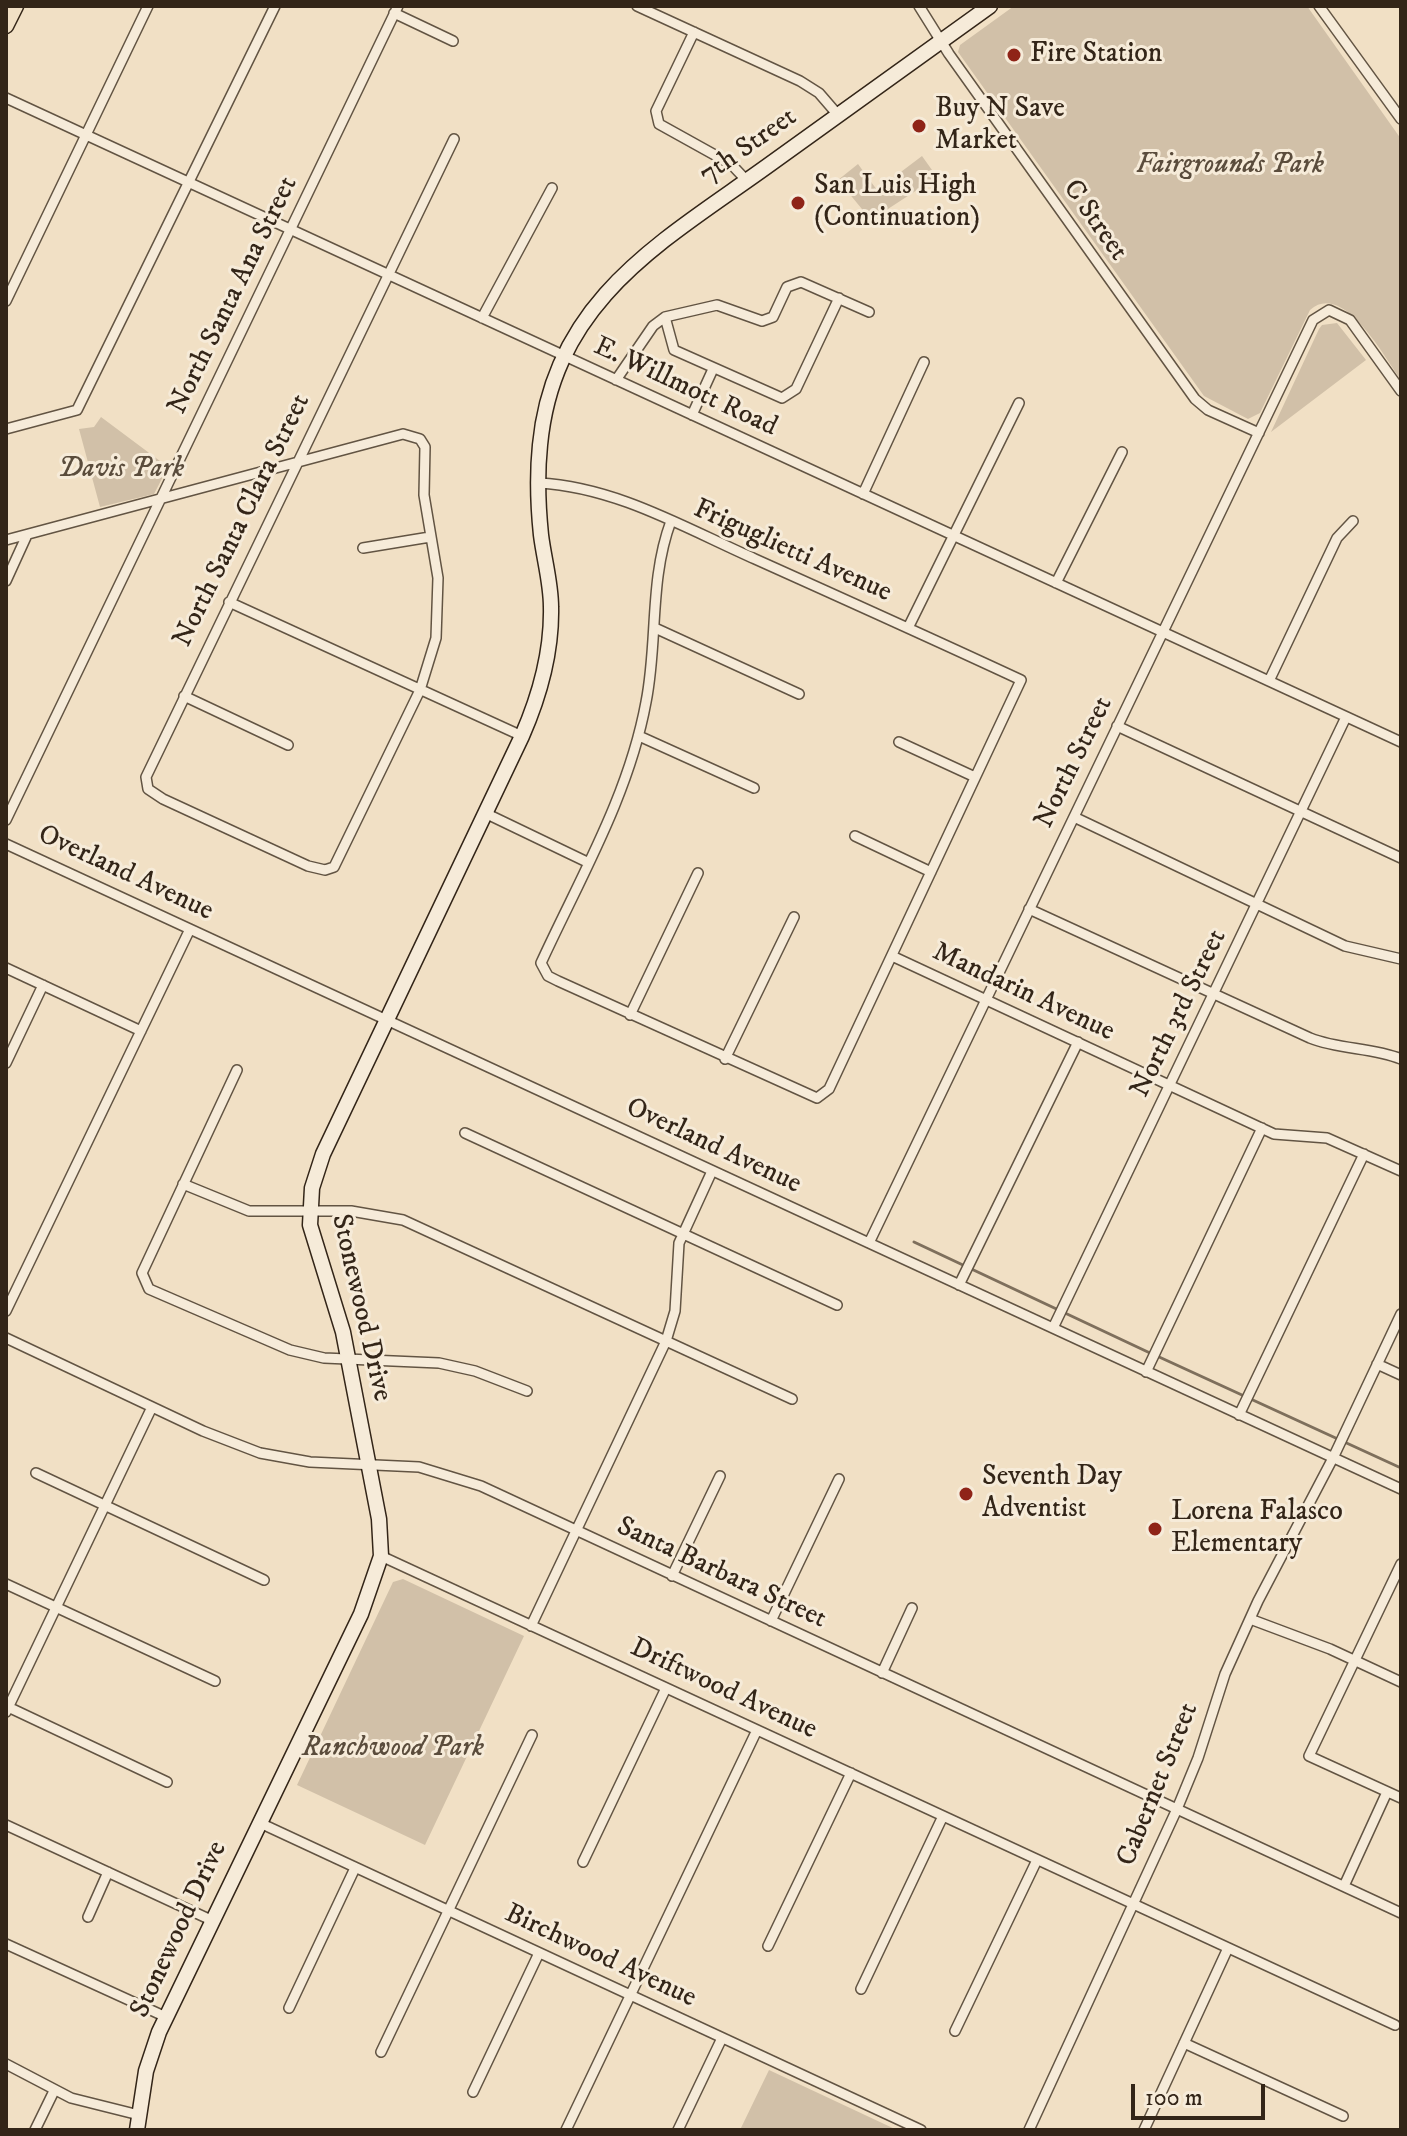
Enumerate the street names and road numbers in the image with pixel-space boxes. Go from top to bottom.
street label: 7th Street [694,102,804,192]
street label: North Santa Ana Street [162,172,306,420]
street label: C Street [1054,174,1134,268]
street label: E. Willmott Road [588,331,782,445]
street label: North Santa Clara Street [167,389,319,653]
street label: Friguglietti Avenue [688,493,896,611]
street label: North Street [1029,692,1121,834]
street label: Overland Avenue [32,819,218,929]
street label: North 3rd Street [1125,924,1235,1104]
street label: Mandarin Avenue [927,936,1119,1050]
street label: Overland Avenue [620,1092,806,1202]
street label: Stonewood Drive [322,1211,398,1405]
street label: Santa Barbara Street [611,1511,831,1637]
street label: Driftwood Avenue [624,1632,822,1748]
street label: Cabernet Street [1111,1699,1207,1871]
street label: Stonewood Drive [124,1836,236,2024]
street label: Birchwood Avenue [499,1898,701,2016]

